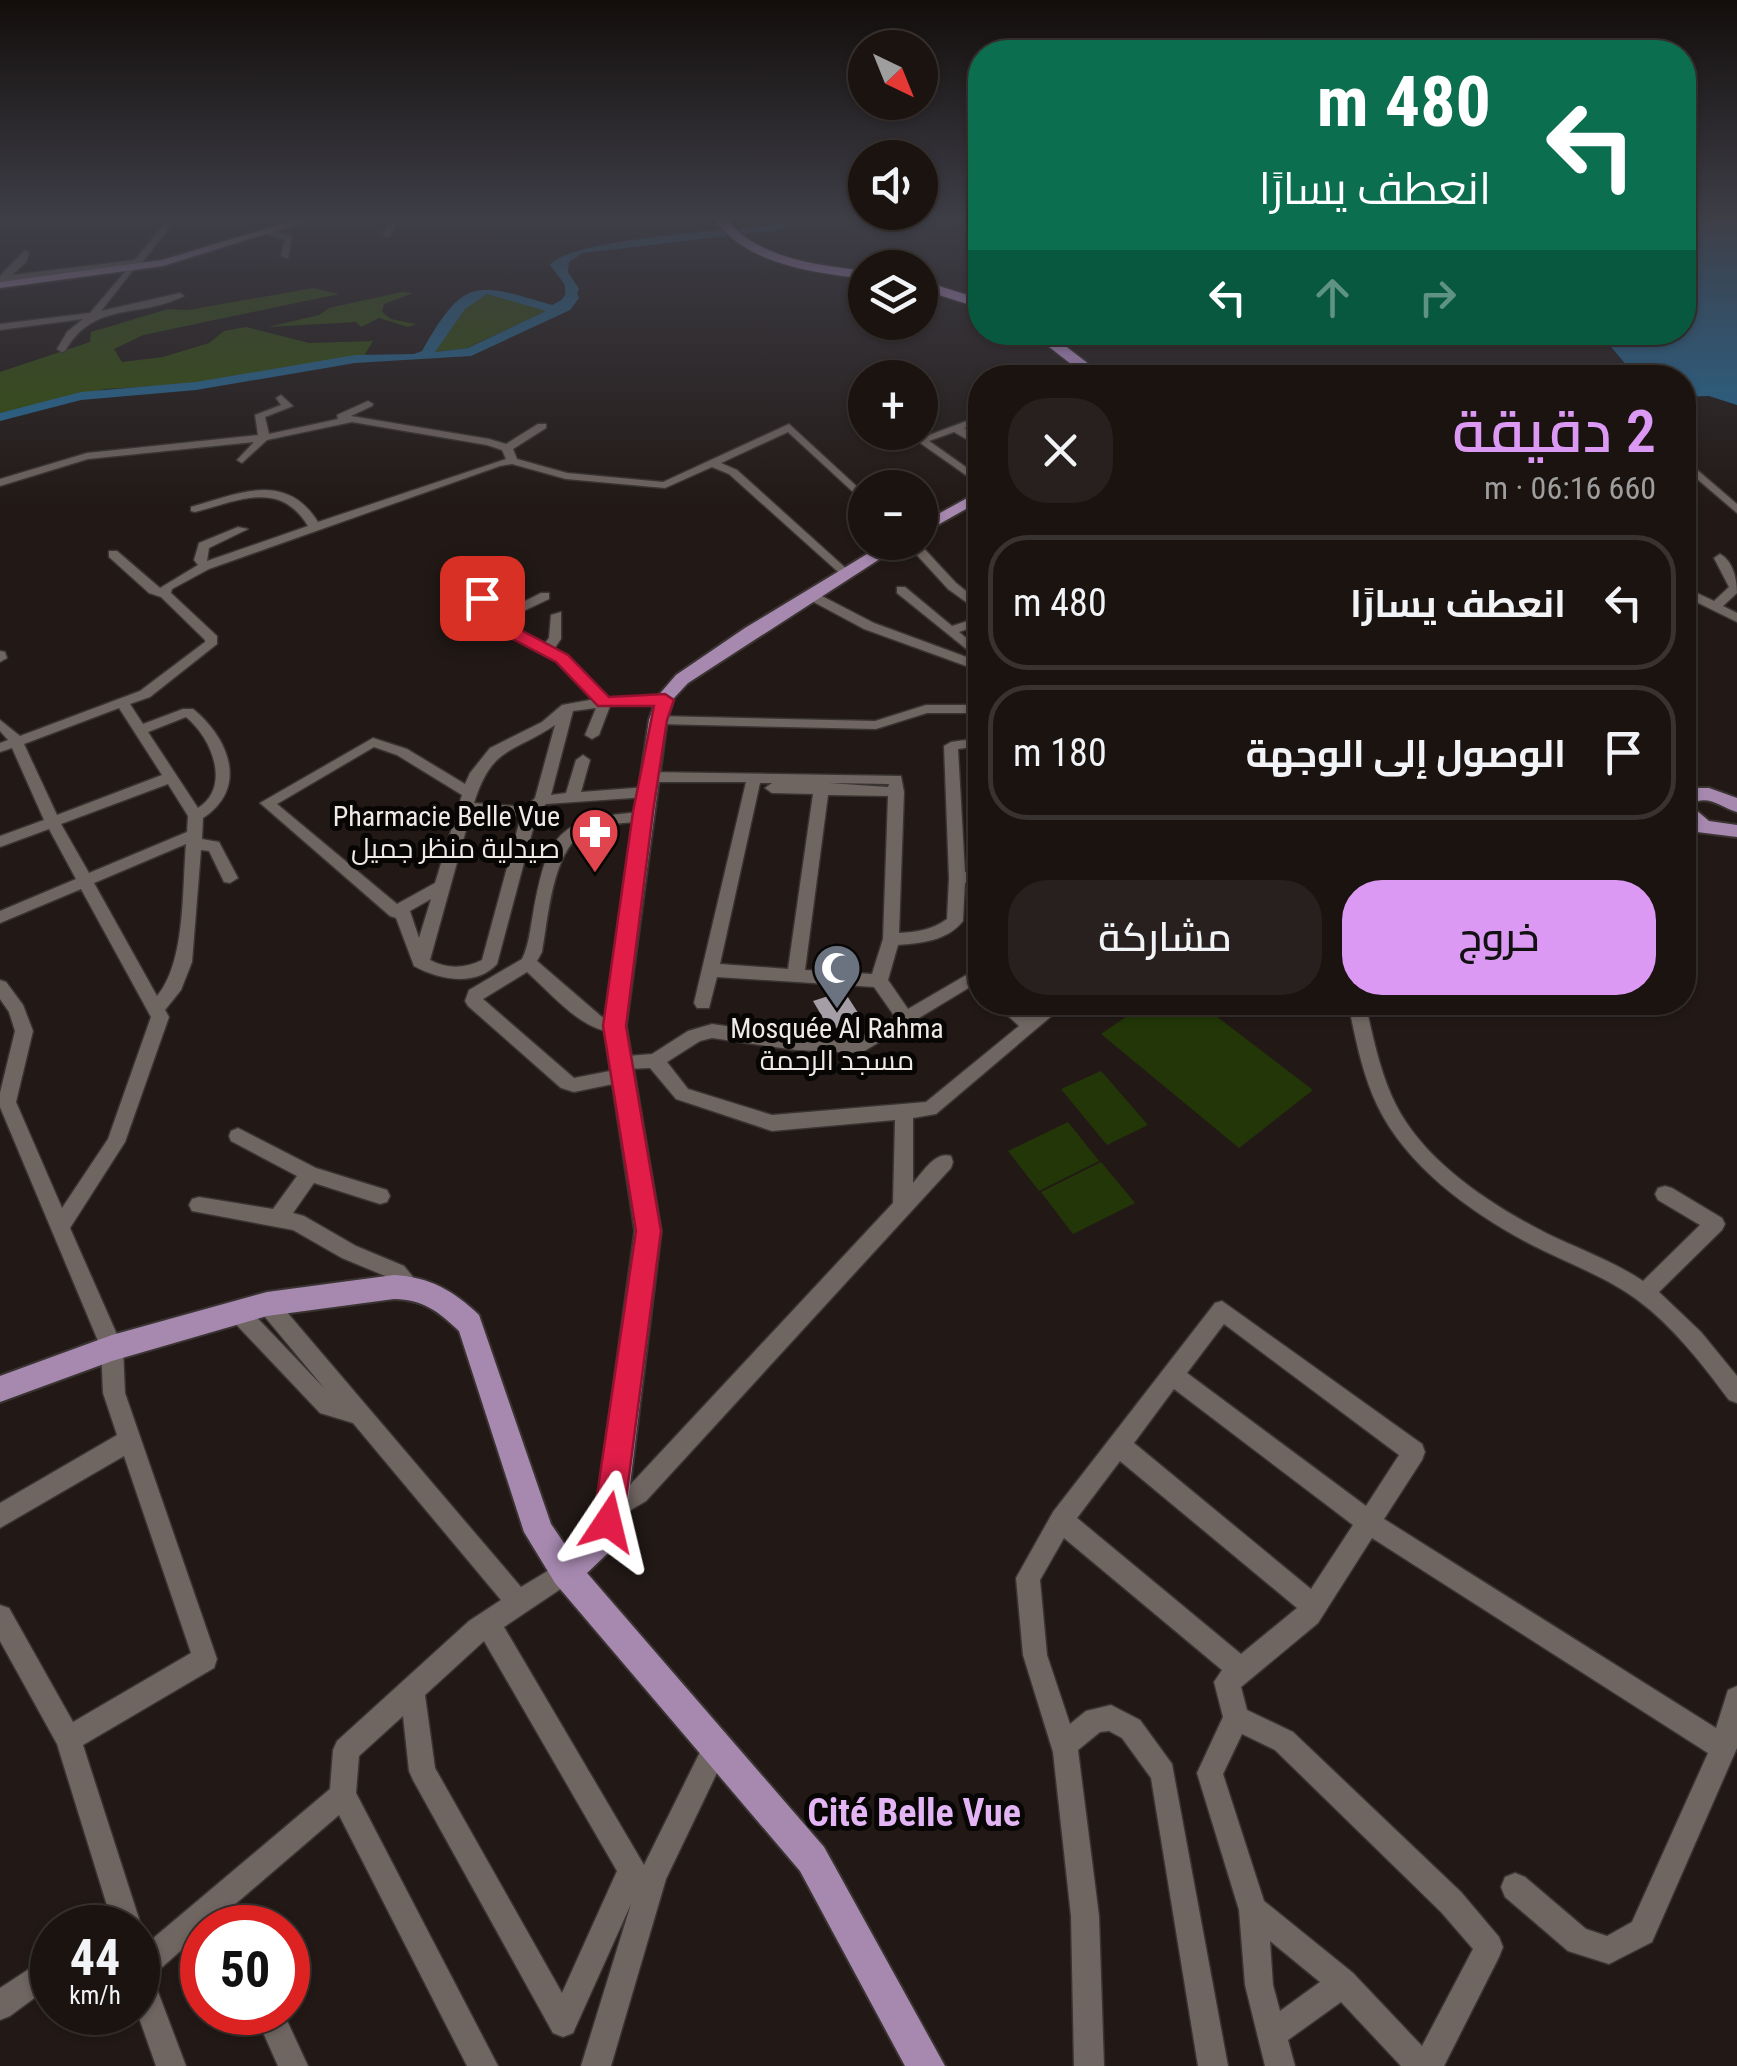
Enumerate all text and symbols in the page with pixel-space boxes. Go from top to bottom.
north arrow [848,30,938,120]
map controls [848,30,938,560]
text: 480 m [1317,61,1491,143]
icon: left [1526,80,1656,210]
button: sound [848,140,938,230]
text: انعطف يسارًا [1259,162,1491,215]
button: layers [848,250,938,340]
icon: left [1200,270,1255,325]
icon: ahead [1305,270,1360,325]
icon: right [1410,270,1465,325]
button: + [848,360,938,450]
text: 2 دقيقة [1452,396,1656,467]
button: close [1008,398,1113,503]
text: 660 m · 06:16 [1484,469,1656,507]
button: − [848,470,938,560]
pin [440,556,525,641]
icon: arrive [455,571,510,626]
icon: left [1596,575,1651,630]
text: 480 m [1013,581,1107,625]
text: انعطف يسارًا [1350,582,1566,626]
icon: arrive [1596,725,1651,780]
text: 180 m [1013,731,1107,775]
text: الوصول إلى الوجهة [1246,732,1566,776]
place label: Pharmacie Belle Vue صيدلية منظر جميل [333,800,560,865]
pharmacy icon: Pharmacie Belle Vue صيدلية منظر جميل [569,806,621,874]
button: مشاركة [1008,880,1322,995]
button: خروج [1342,880,1656,995]
mosque icon: Mosquée Al Rahma مسجد الرحمة [811,942,863,1010]
place label: Mosquée Al Rahma مسجد الرحمة [730,1012,944,1077]
position arrow [556,1470,660,1574]
district label: Cité Belle Vue [807,1791,1021,1835]
speed limit sign: 50 [180,1905,310,2035]
text: 44 [70,1929,120,1987]
text: km/h [69,1981,121,2010]

